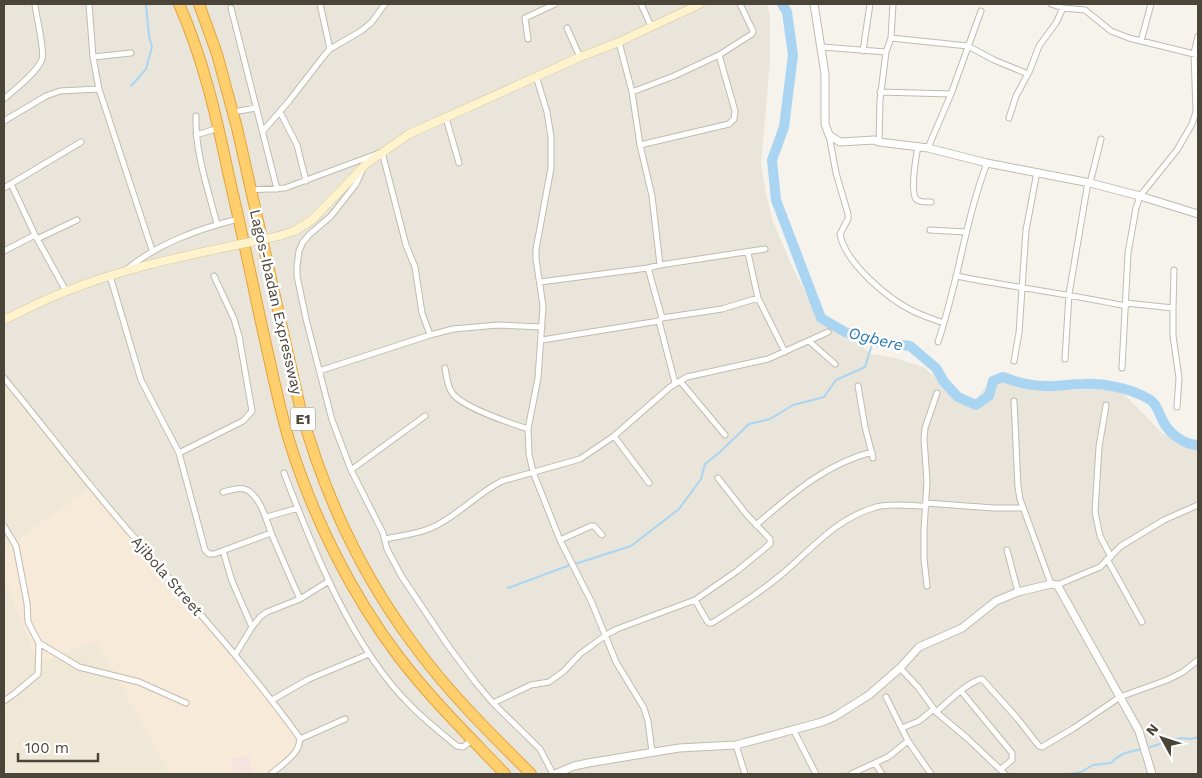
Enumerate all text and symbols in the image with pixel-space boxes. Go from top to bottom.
street label: Lagos-Ibadan Expressway [246,208,306,397]
water label: Ogbere [847,323,905,355]
road number: E1 [290,408,316,430]
street label: Ajibola Street [128,533,207,620]
north arrow [1137,713,1187,763]
text: N [1143,721,1162,739]
scale bar [18,730,98,762]
text: 100 m [25,739,69,757]

